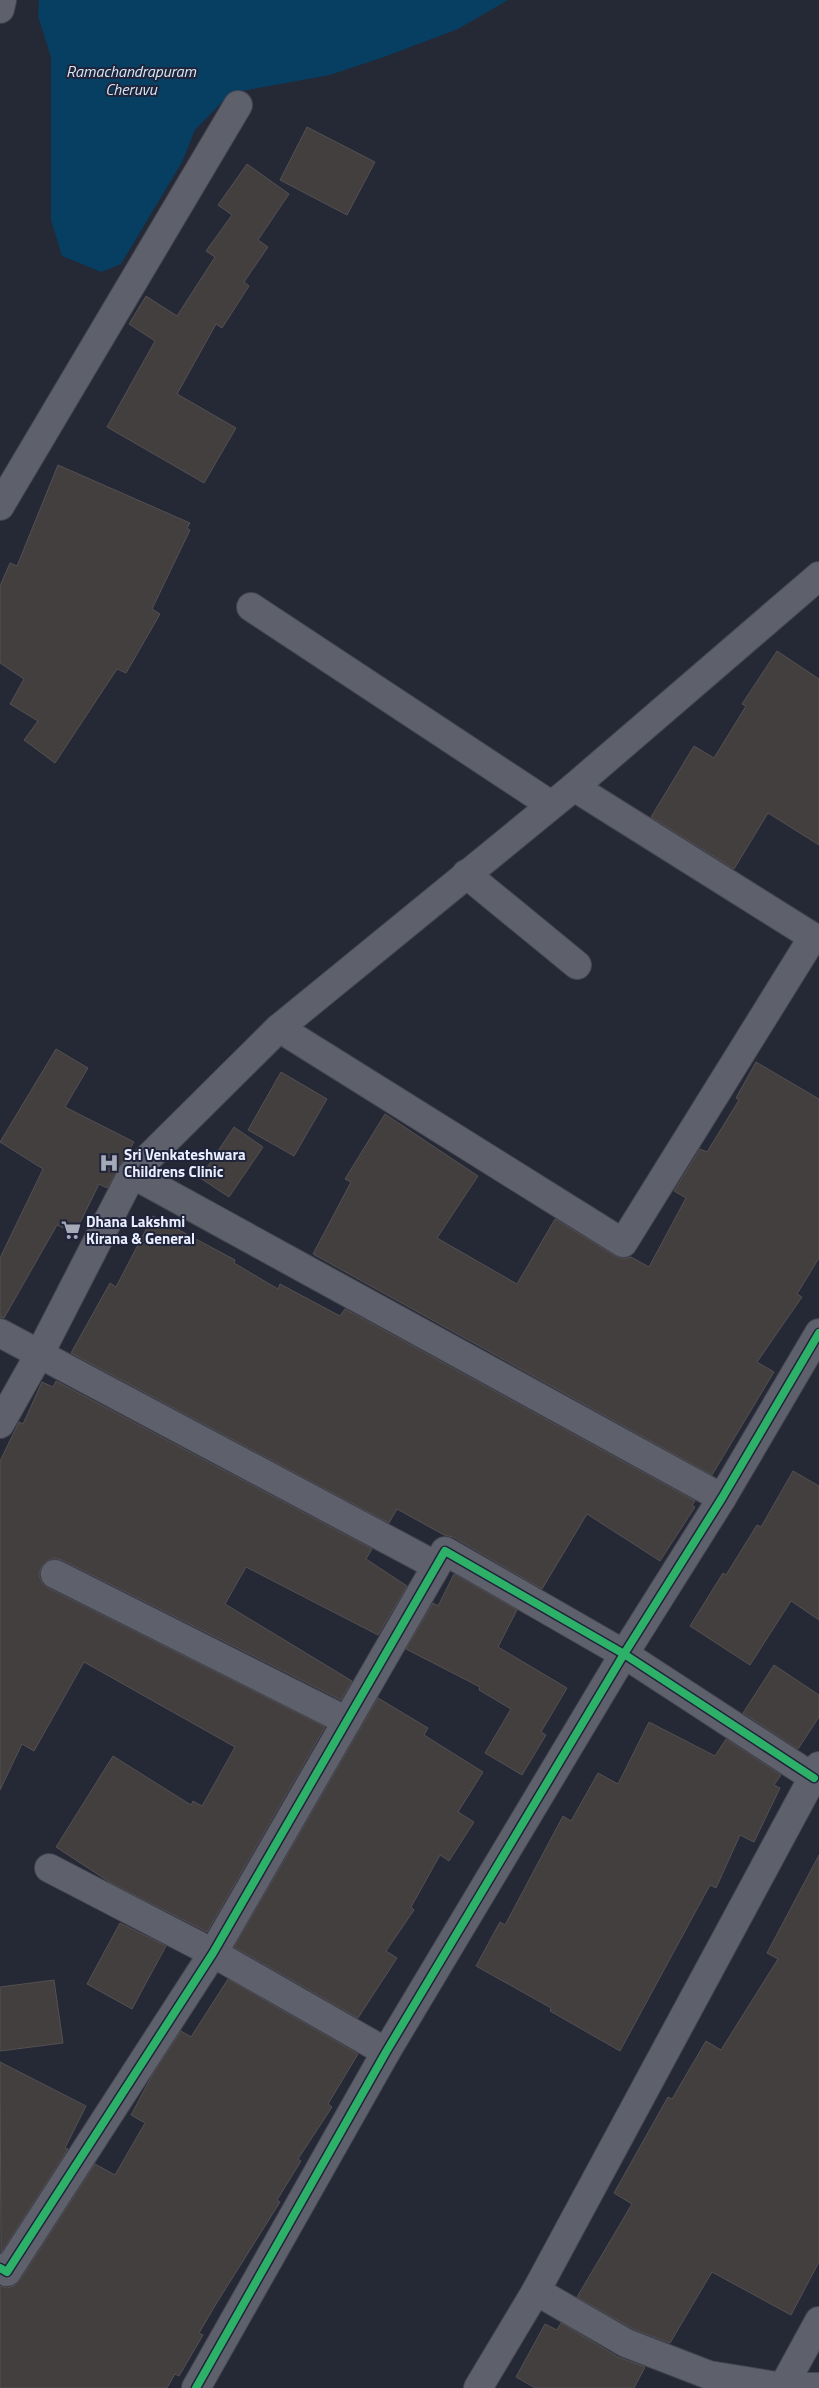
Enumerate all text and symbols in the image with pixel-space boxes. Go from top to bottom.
water label: Ramachandrapuram Cheruvu [66,59,197,101]
place label: Sri Venkateshwara Childrens Clinic [124,1143,246,1183]
hospital icon: Sri Venkateshwara Childrens Clinic [98,1152,120,1174]
place label: Dhana Lakshmi Kirana & General [86,1210,195,1250]
supermarket icon: Dhana Lakshmi Kirana & General [60,1219,82,1241]

